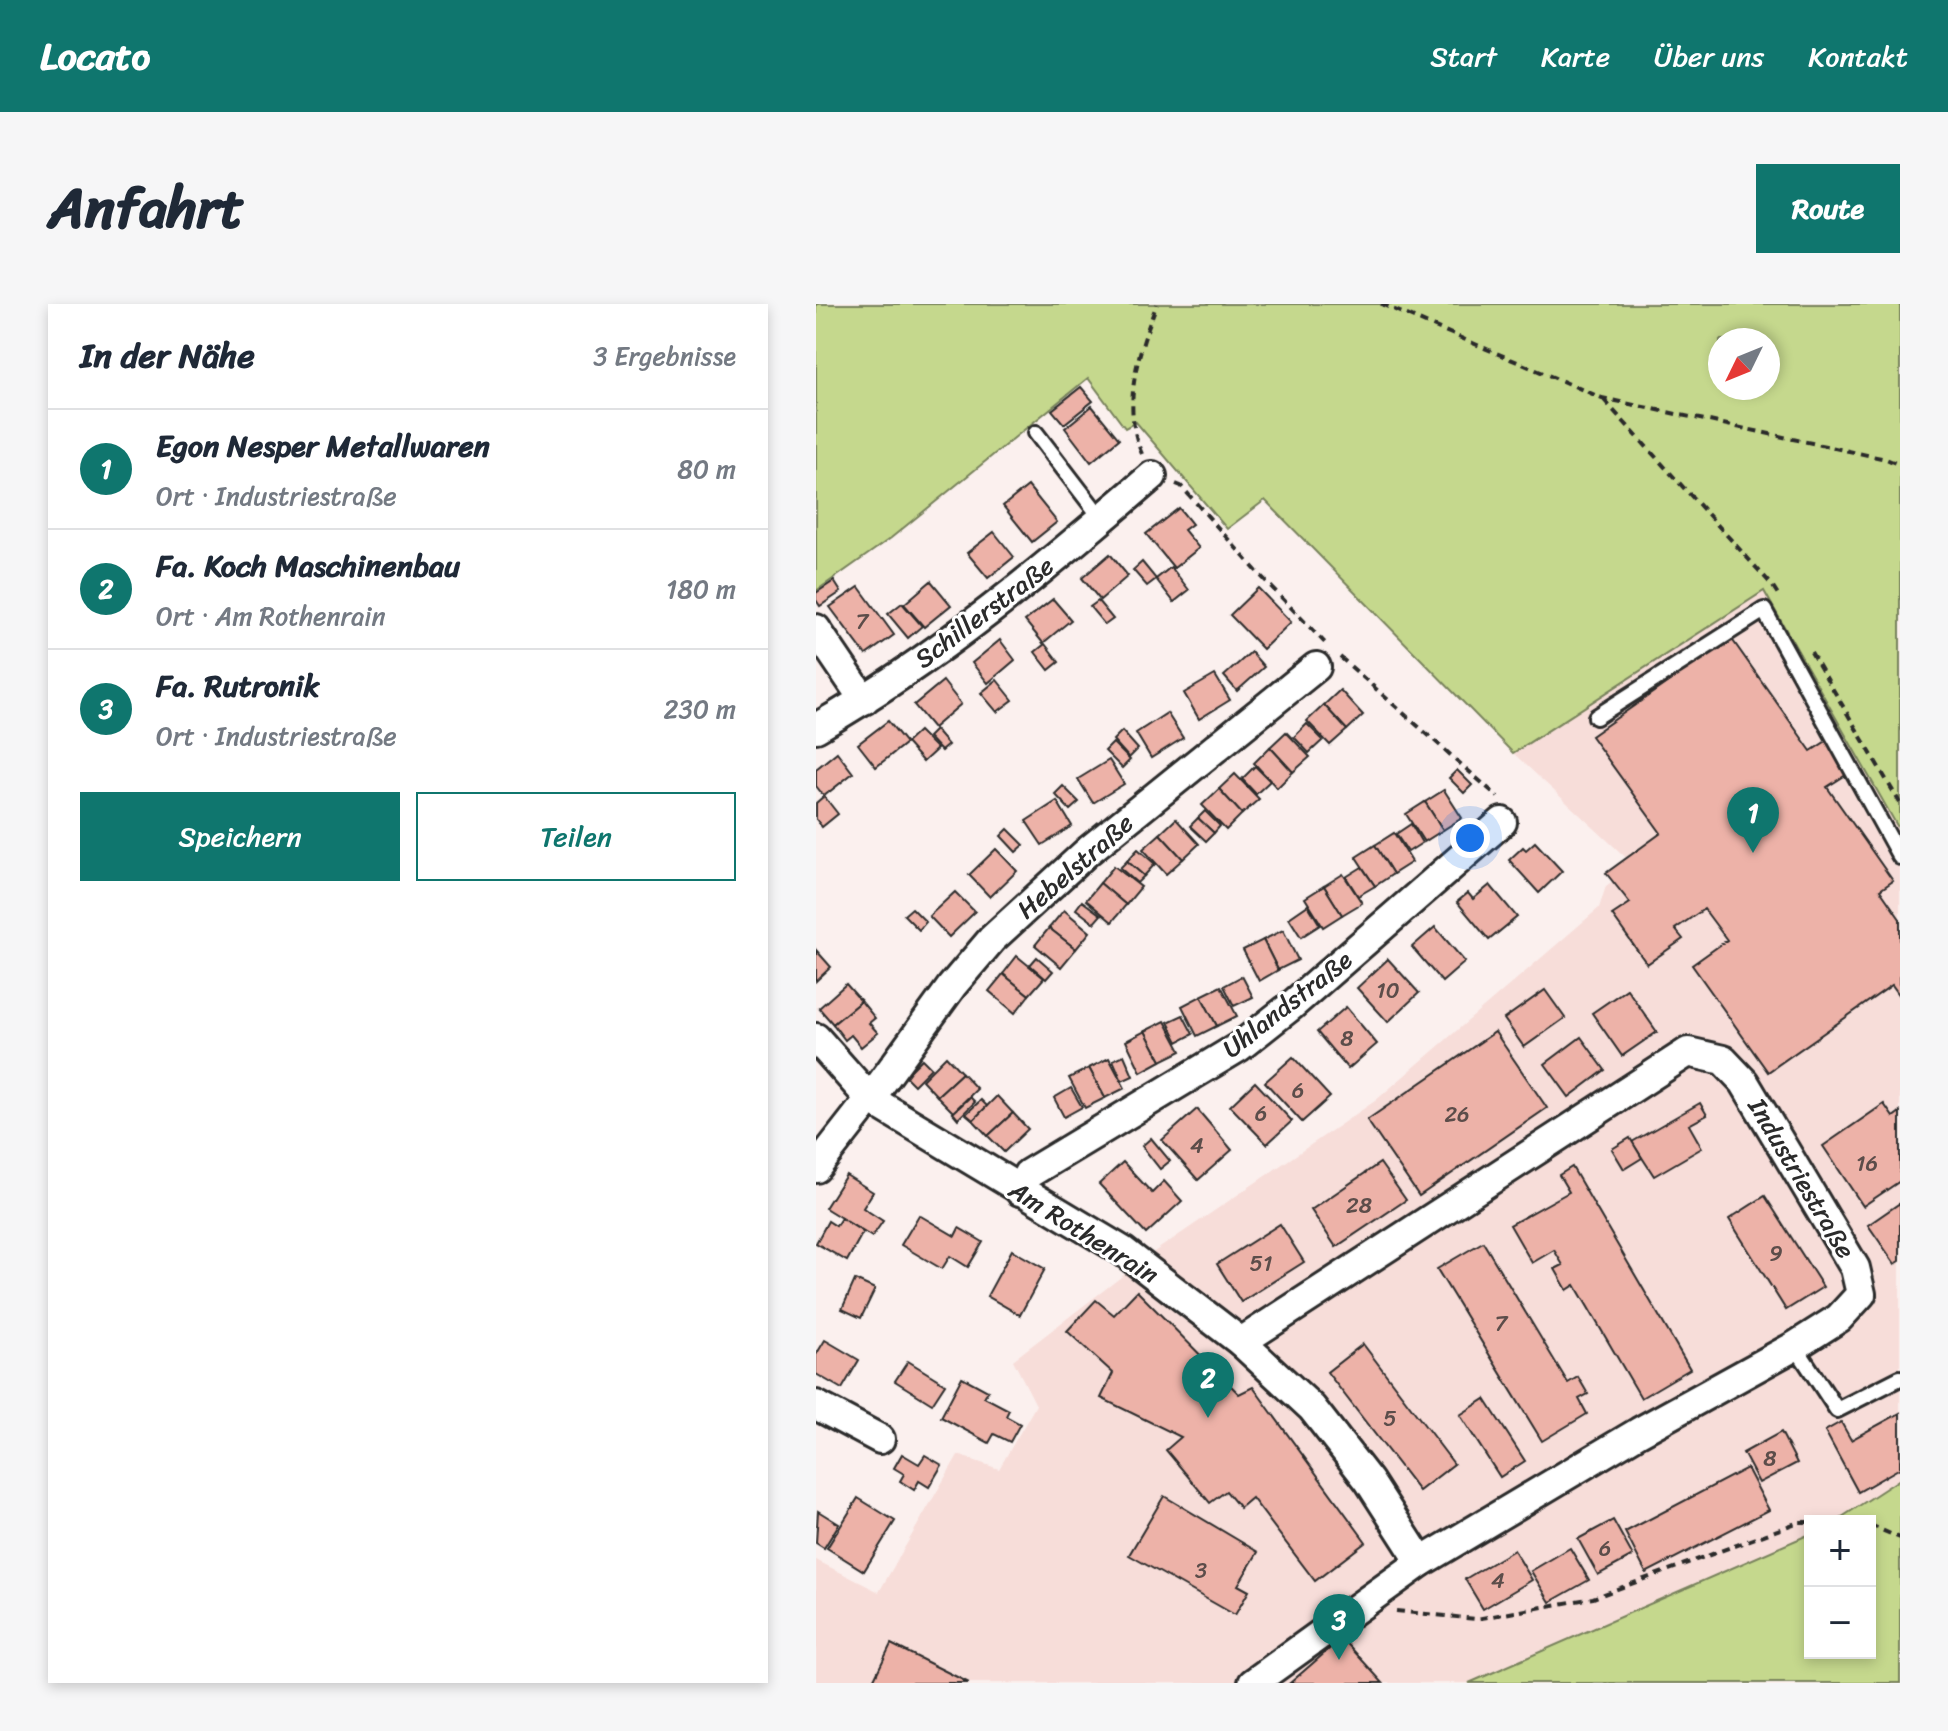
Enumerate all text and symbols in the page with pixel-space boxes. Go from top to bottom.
text: Locato [40,23,150,90]
text: Start [1430,32,1497,81]
text: Karte [1541,32,1610,81]
text: Über uns [1654,32,1764,81]
text: Kontakt [1808,32,1908,81]
text: Anfahrt [48,159,244,258]
button: Route [1756,164,1900,253]
text: In der Nähe [80,326,255,386]
north arrow [1708,328,1780,400]
text: 3 Ergebnisse [593,333,736,379]
text: Egon Nesper Metallwaren [156,419,490,473]
text: 1 [100,446,112,492]
text: 80 m [677,446,736,492]
text: Ort · Industriestraße [156,473,397,519]
text: Fa. Koch Maschinenbau [156,539,460,593]
street label: Schillerstraße [904,544,1064,680]
text: 2 [98,566,114,612]
text: 180 m [666,566,736,612]
text: Ort · Am Rothenrain [156,593,386,639]
house number: 7 [856,602,870,641]
text: Fa. Rutronik [156,659,319,713]
text: 3 [99,686,113,732]
text: 230 m [664,686,736,732]
text: Ort · Industriestraße [156,713,397,759]
pin: 1 [1727,787,1779,853]
button: Speichern [80,792,400,881]
button: Teilen [416,792,736,881]
street label: Hebelstraße [1006,801,1144,931]
your location [1450,818,1490,858]
street label: Uhlandstraße [1211,938,1363,1070]
house number: 10 [1376,971,1400,1010]
house number: 8 [1340,1019,1354,1058]
house number: 6 [1292,1071,1304,1110]
street label: Industriestraße [1735,1088,1868,1268]
house number: 6 [1255,1094,1267,1133]
house number: 26 [1444,1095,1470,1134]
house number: 4 [1190,1126,1204,1165]
house number: 16 [1856,1144,1878,1183]
street label: Am Rothenrain [999,1167,1168,1297]
house number: 28 [1346,1186,1372,1225]
house number: 9 [1769,1234,1783,1273]
house number: 51 [1250,1244,1272,1283]
house number: 7 [1495,1304,1509,1343]
pin: 2 [1182,1352,1234,1418]
house number: 5 [1383,1399,1397,1438]
house number: 8 [1763,1439,1777,1478]
map controls [1804,1515,1876,1659]
button: + [1804,1515,1876,1587]
house number: 6 [1599,1529,1611,1568]
house number: 3 [1195,1551,1207,1590]
house number: 4 [1491,1561,1505,1600]
button: − [1804,1587,1876,1659]
pin: 3 [1313,1594,1365,1660]

